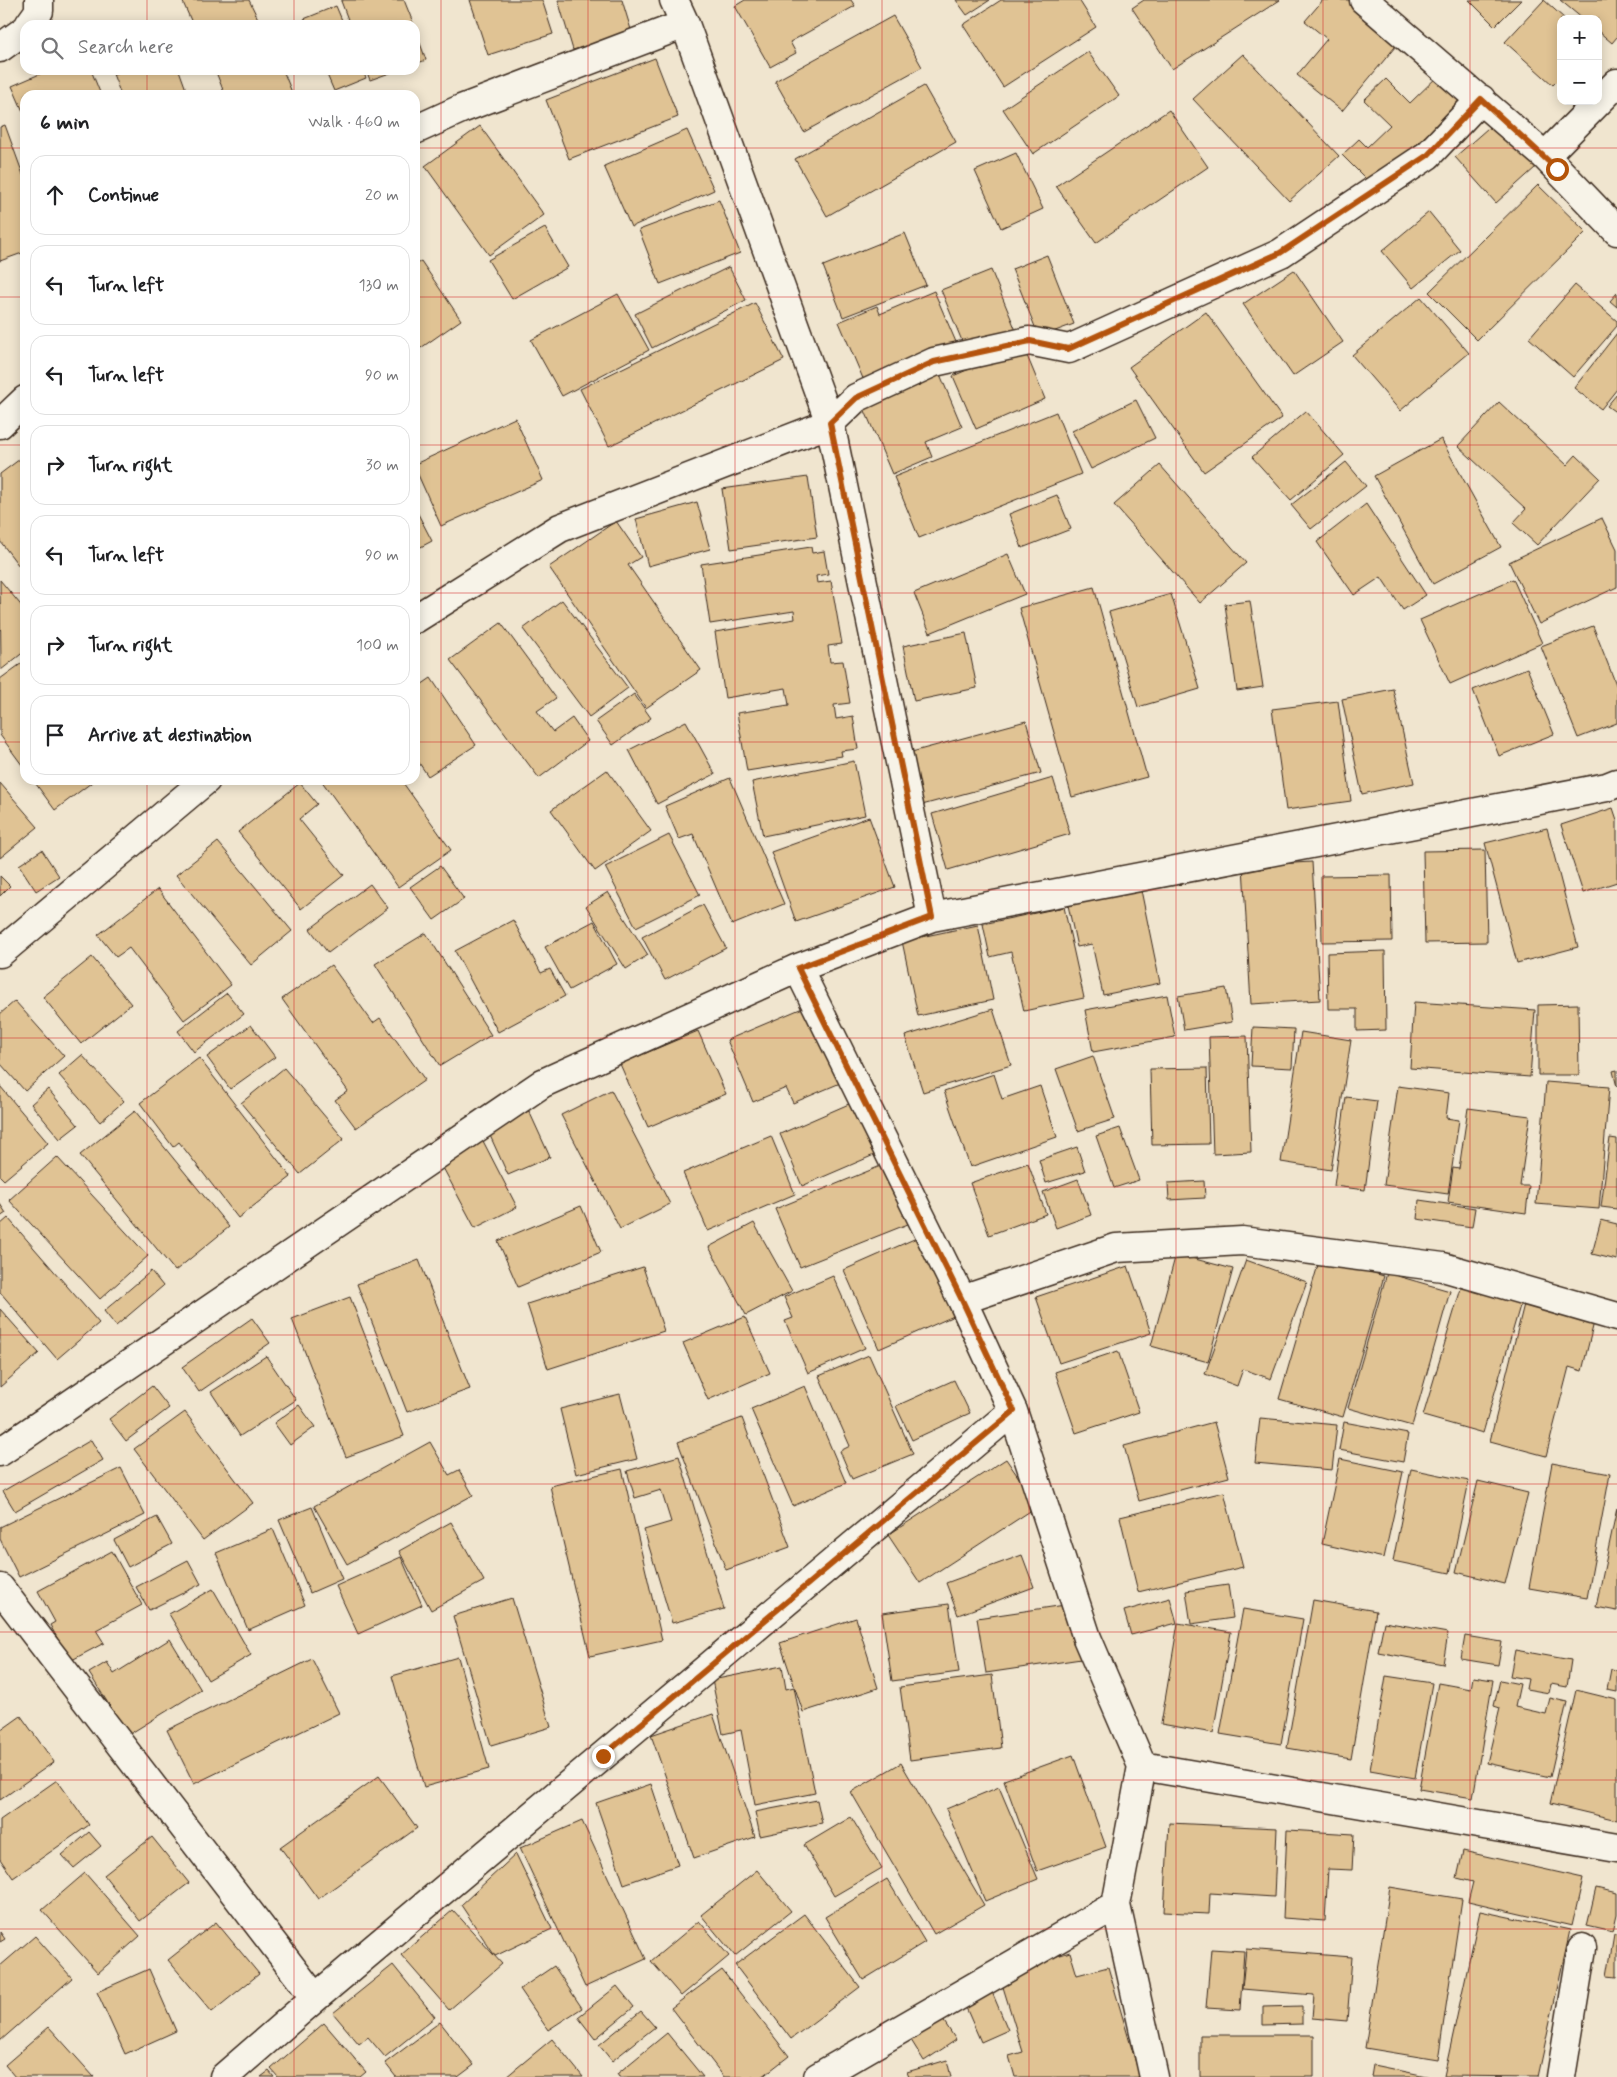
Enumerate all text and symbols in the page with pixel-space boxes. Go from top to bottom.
map controls [1557,15,1602,105]
button: + [1557,15,1602,60]
search box [20,20,420,75]
icon: search [38,34,66,62]
text: Search here [78,35,174,60]
button: − [1557,60,1602,105]
text: 6 min [40,109,90,137]
text: Walk · 460 m [308,112,400,133]
route start [1546,158,1569,181]
icon: ahead [41,181,69,209]
text: Continue [88,183,159,208]
text: 20 m [365,185,399,206]
icon: left [41,271,69,299]
text: Turn left [88,273,164,298]
text: 130 m [358,275,399,296]
icon: left [41,361,69,389]
text: Turn left [88,363,164,388]
text: 90 m [365,365,399,386]
icon: right [41,451,69,479]
text: Turn right [88,453,172,478]
text: 30 m [366,455,399,476]
icon: left [41,541,69,569]
text: Turn left [88,543,164,568]
text: 90 m [365,545,399,566]
icon: right [41,631,69,659]
text: Turn right [88,633,172,658]
text: 100 m [356,635,399,656]
icon: arrive [41,721,69,749]
text: Arrive at destination [88,723,252,748]
route end [592,1745,615,1768]

